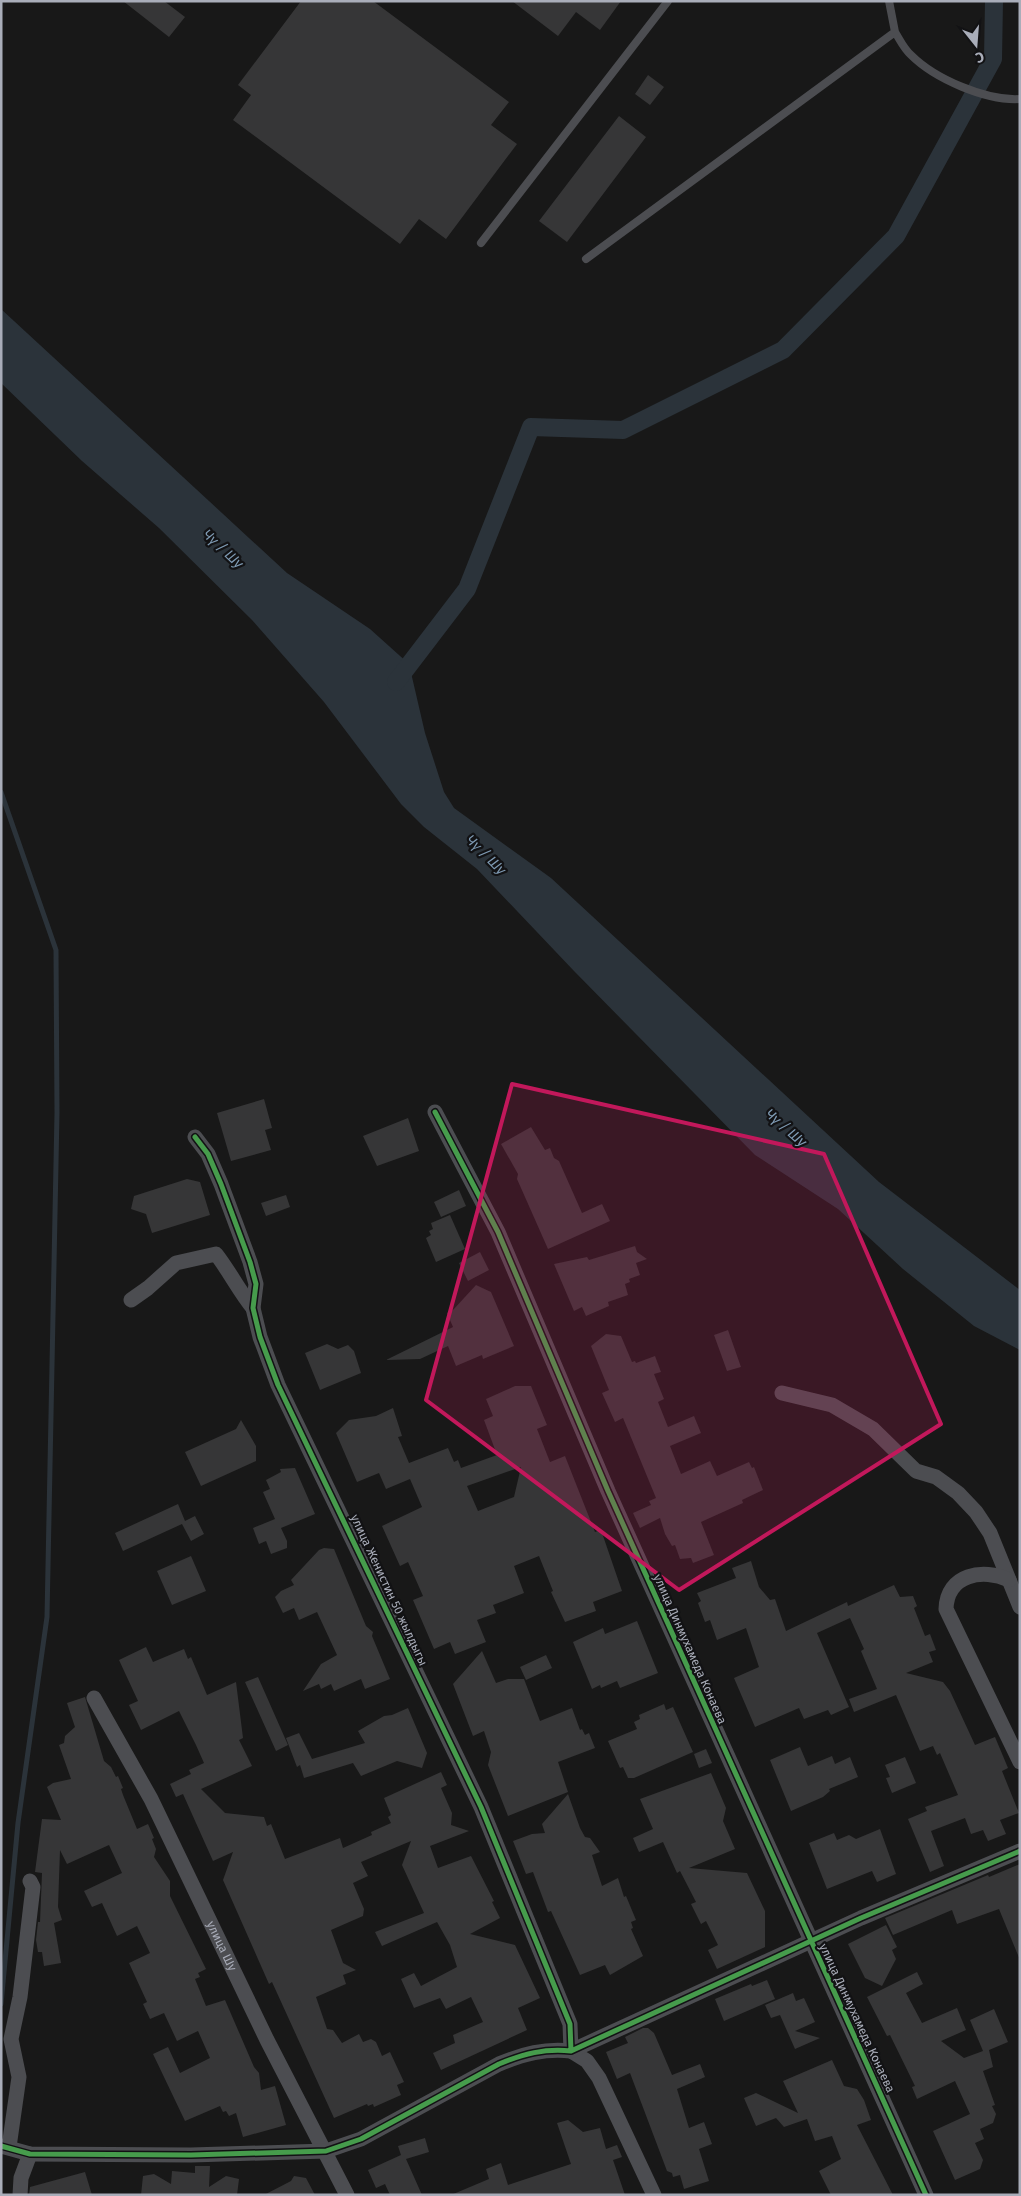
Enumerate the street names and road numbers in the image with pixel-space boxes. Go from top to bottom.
street label: улица Женистин 50 жылдыгы [348,1512,430,1668]
street label: улица Динмухамеда Конаева [651,1572,729,1726]
street label: улица Шу [204,1919,240,1973]
street label: улица Динмухамеда Конаева [816,1941,898,2095]

